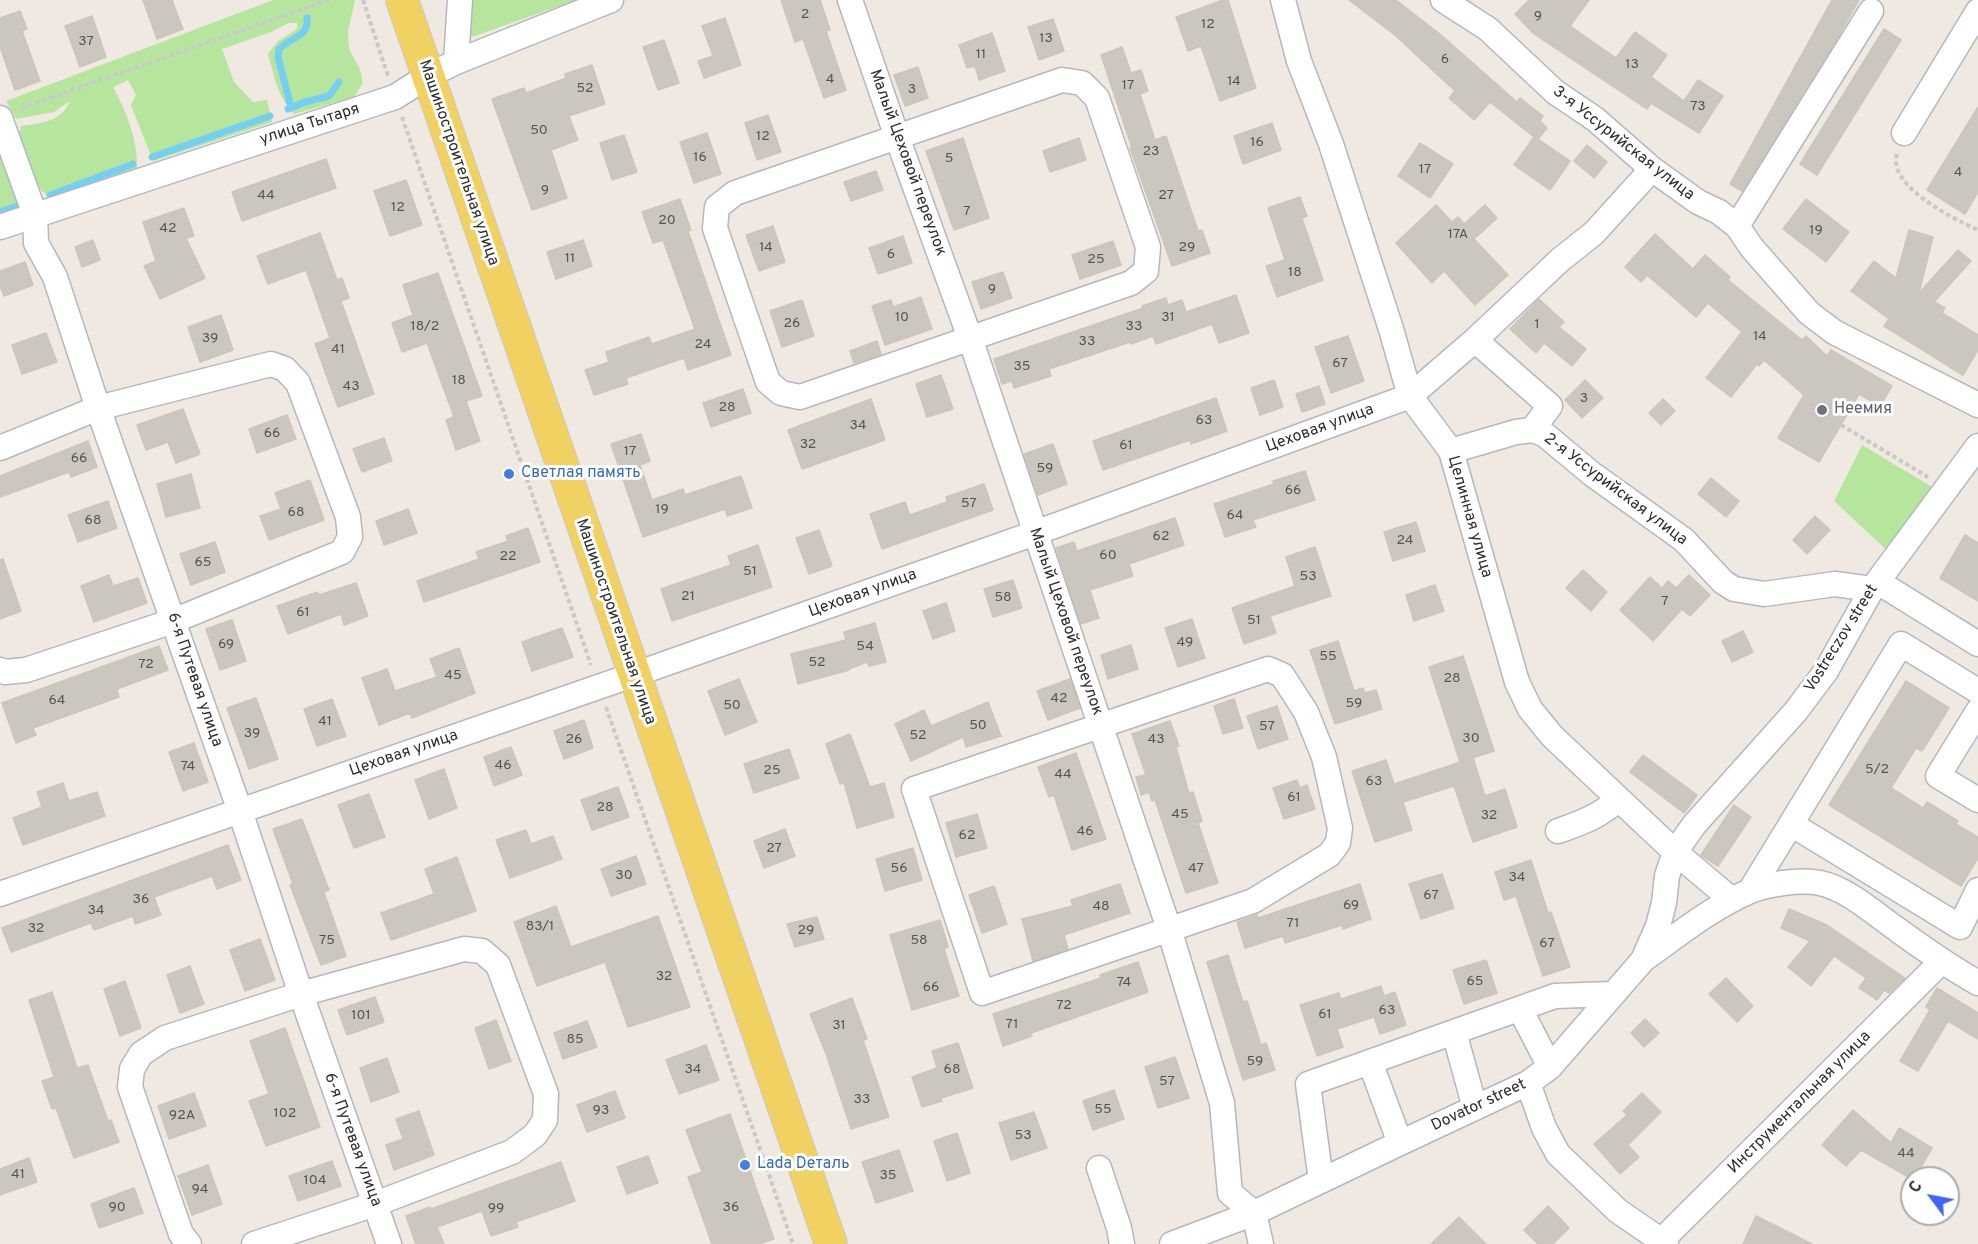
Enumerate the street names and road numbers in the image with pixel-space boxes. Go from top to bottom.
street label: Машиностроительная улица [414,58,502,268]
street label: Малый Цеховой переулок [864,67,950,259]
street label: 3-я Уссурийская улица [1548,83,1698,205]
street label: улица Тытаря [258,100,362,150]
street label: Цеховая улица [1263,401,1377,457]
street label: 2-я Уссурийская улица [1539,430,1691,550]
street label: Целинная улица [1442,454,1496,580]
street label: Машиностроительная улица [571,517,659,727]
street label: Малый Цеховой переулок [1024,526,1106,718]
street label: Цеховая улица [806,566,920,622]
street label: Vostreczov street [1801,581,1883,697]
street label: 6-я Путевая улица [162,610,226,750]
street label: Цеховая улица [347,726,461,782]
street label: Инструментальная улица [1725,1028,1875,1178]
street label: 6-я Путевая улица [319,1071,385,1209]
street label: Dovator street [1429,1076,1529,1136]

